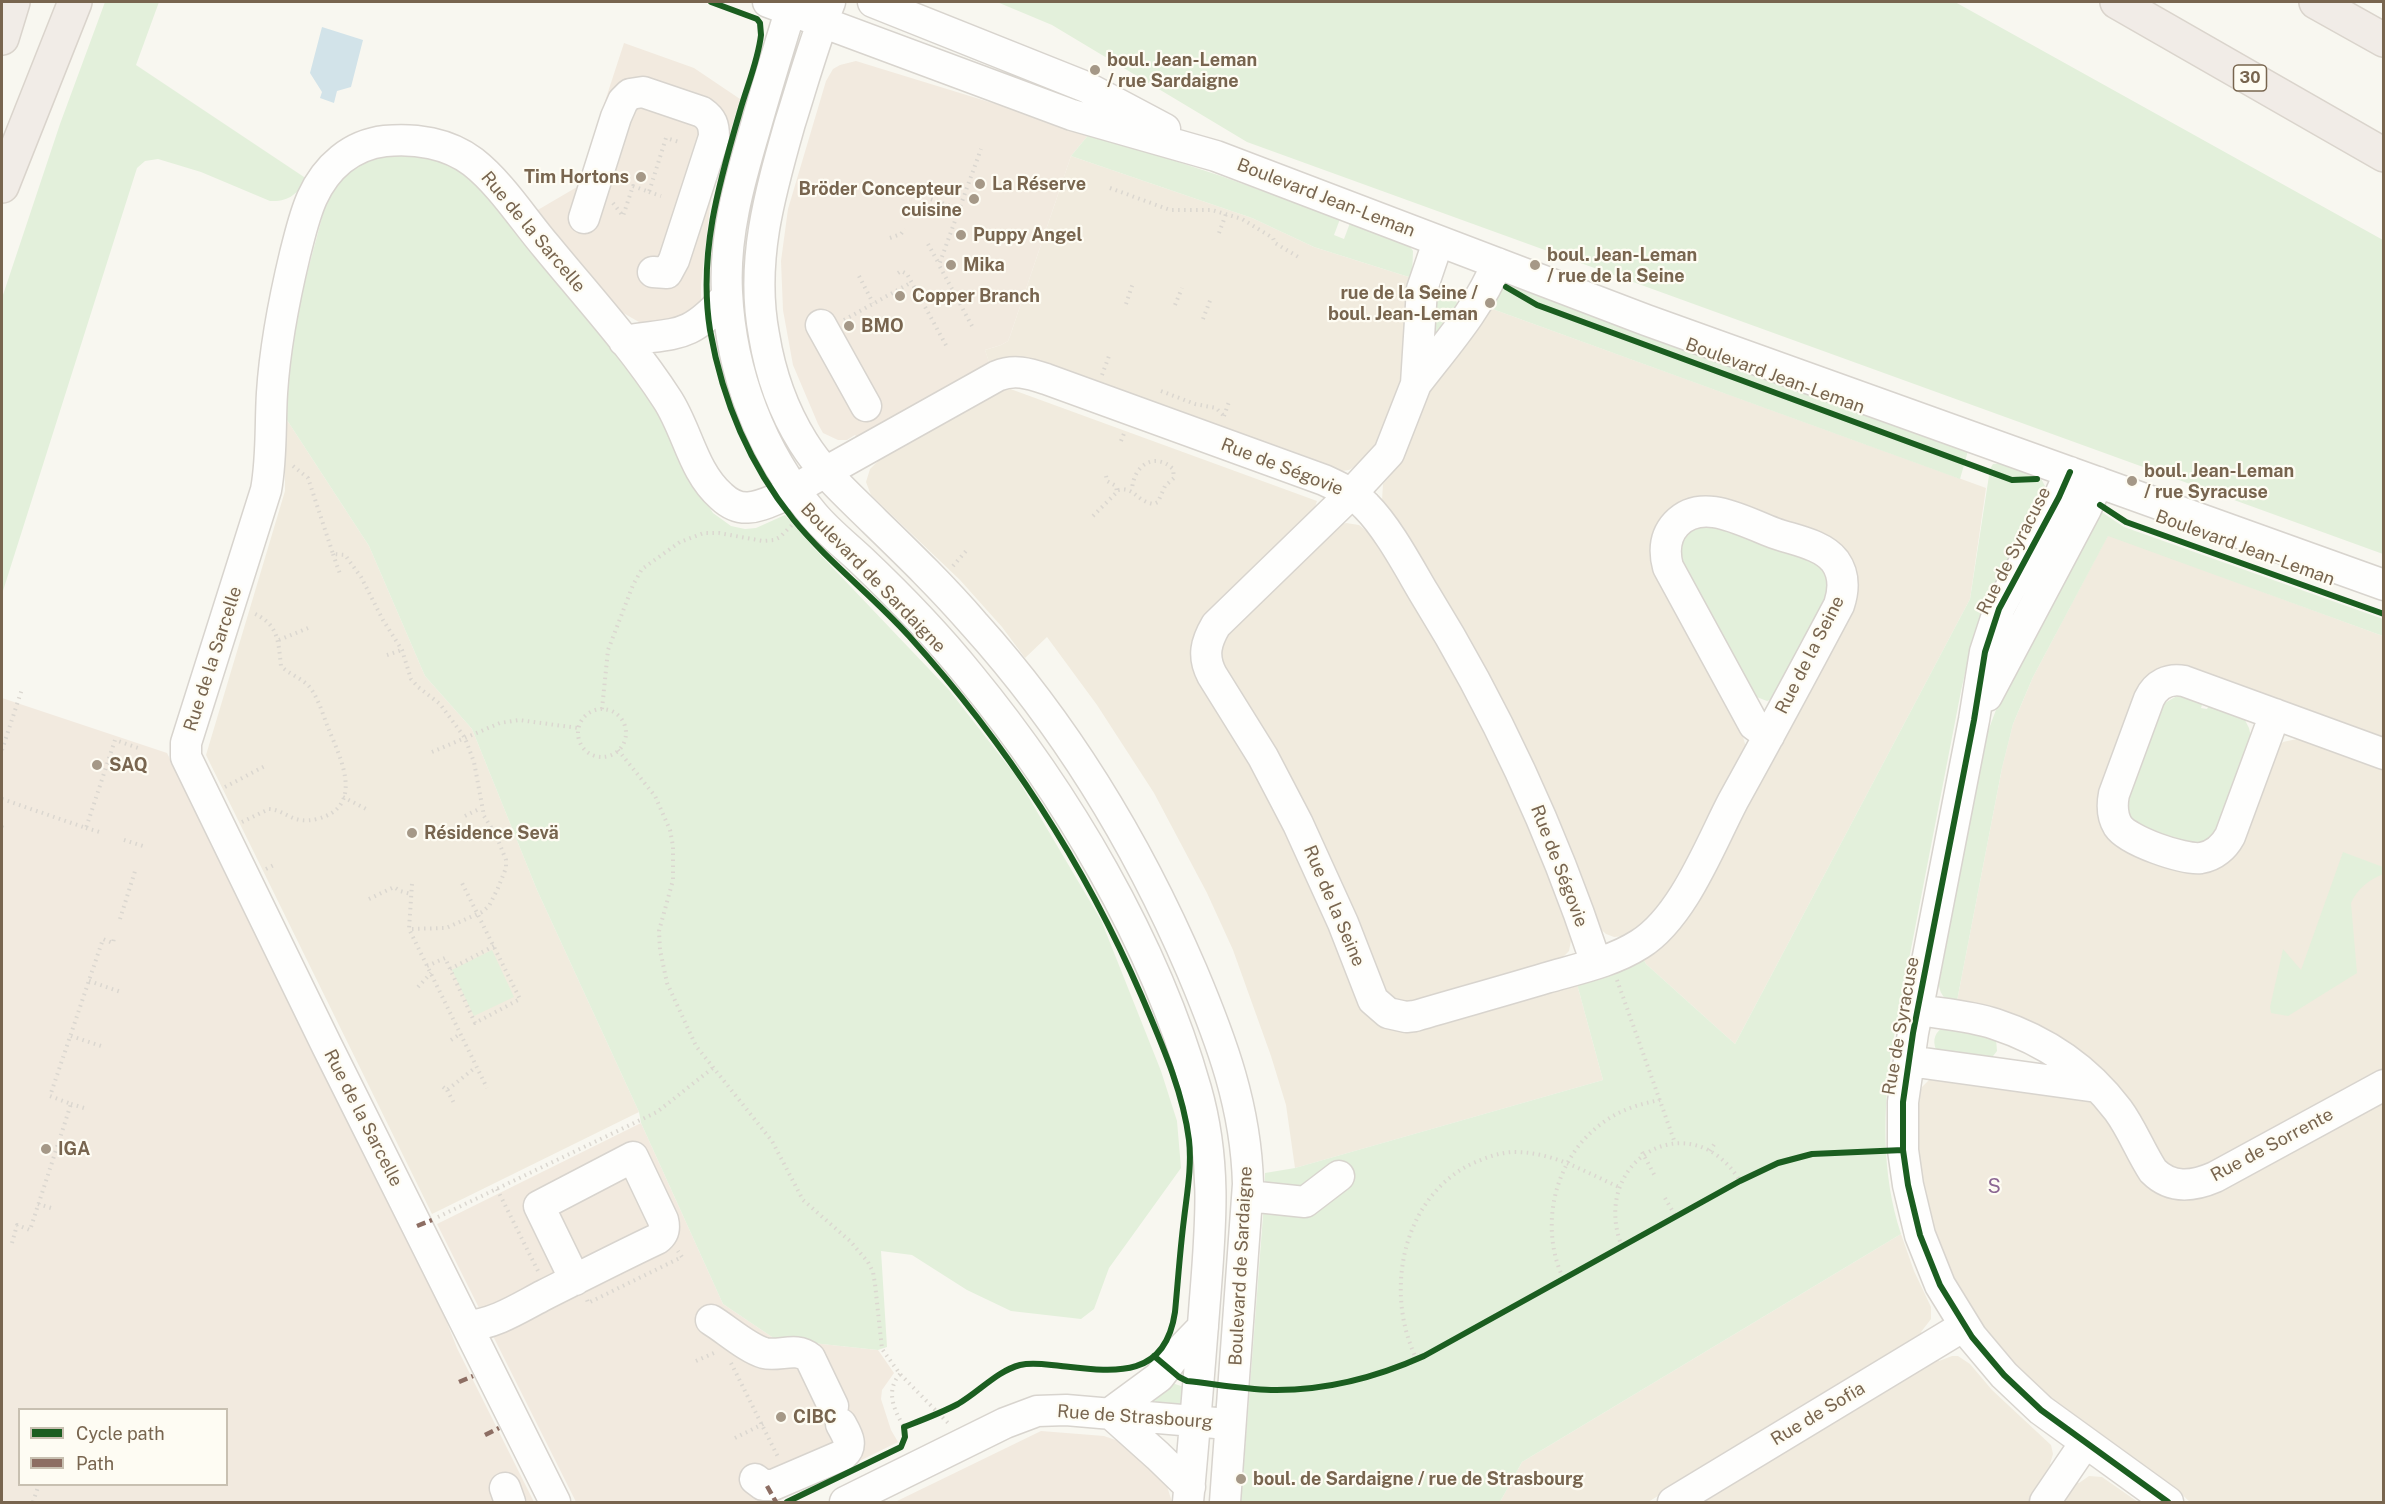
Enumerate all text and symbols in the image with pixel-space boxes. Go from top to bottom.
place label: boul. Jean-Leman / rue Sardaigne [1107,49,1257,92]
marker: boul. Jean-Leman / rue Sardaigne [1088,63,1102,77]
road number: 30 [2234,65,2266,91]
street label: Boulevard Jean-Leman [1234,154,1418,242]
place label: Tim Hortons [524,166,629,188]
street label: Rue de la Sarcelle [476,167,590,297]
marker: Tim Hortons [634,170,648,184]
place label: La Réserve [992,173,1086,195]
marker: La Réserve [973,177,987,191]
place label: Bröder Concepteur cuisine [799,178,962,220]
marker: Bröder Concepteur cuisine [967,192,981,206]
place label: Puppy Angel [973,224,1082,246]
marker: Puppy Angel [954,228,968,242]
place label: boul. Jean-Leman / rue de la Seine [1547,244,1697,286]
place label: Mika [963,254,1005,276]
marker: Mika [944,258,958,272]
marker: boul. Jean-Leman / rue de la Seine [1528,258,1542,272]
place label: rue de la Seine / boul. Jean-Leman [1328,282,1478,324]
place label: Copper Branch [912,285,1040,307]
marker: Copper Branch [893,289,907,303]
marker: rue de la Seine / boul. Jean-Leman [1483,296,1497,310]
place label: BMO [861,315,904,337]
marker: BMO [842,319,856,333]
street label: Boulevard Jean-Leman [1683,334,1867,418]
street label: Rue de Ségovie [1218,434,1346,500]
place label: boul. Jean-Leman / rue Syracuse [2144,460,2294,502]
marker: boul. Jean-Leman / rue Syracuse [2125,474,2139,488]
street label: Rue de Syracuse [1973,484,2055,618]
street label: Boulevard de Sardaigne [796,499,950,657]
street label: Boulevard Jean-Leman [2153,506,2337,590]
street label: Rue de la Sarcelle [179,584,247,734]
street label: Rue de la Seine [1771,592,1849,718]
place label: SAQ [109,754,148,776]
marker: SAQ [90,758,104,772]
street label: Rue de Ségovie [1526,802,1592,930]
place label: Résidence Sevä [424,822,559,844]
marker: Résidence Sevä [405,826,419,840]
street label: Rue de la Seine [1299,842,1369,970]
street label: Rue de Syracuse [1878,955,1924,1097]
street label: Rue de la Sarcelle [319,1046,407,1190]
street label: Rue de Sorrente [2207,1104,2337,1186]
place label: IGA [58,1138,90,1160]
marker: IGA [39,1142,53,1156]
street label: Boulevard de Sardaigne [1225,1166,1257,1366]
district label: S [1988,1175,2002,1199]
street label: Rue de Sofia [1767,1378,1869,1450]
street label: Rue de Strasbourg [1056,1401,1214,1433]
place label: CIBC [793,1406,837,1428]
legend [18,1408,228,1486]
marker: CIBC [774,1410,788,1424]
text: Cycle path [76,1423,165,1444]
text: Path [76,1453,114,1474]
place label: boul. de Sardaigne / rue de Strasbourg [1253,1468,1584,1490]
marker: boul. de Sardaigne / rue de Strasbourg [1234,1472,1248,1486]

